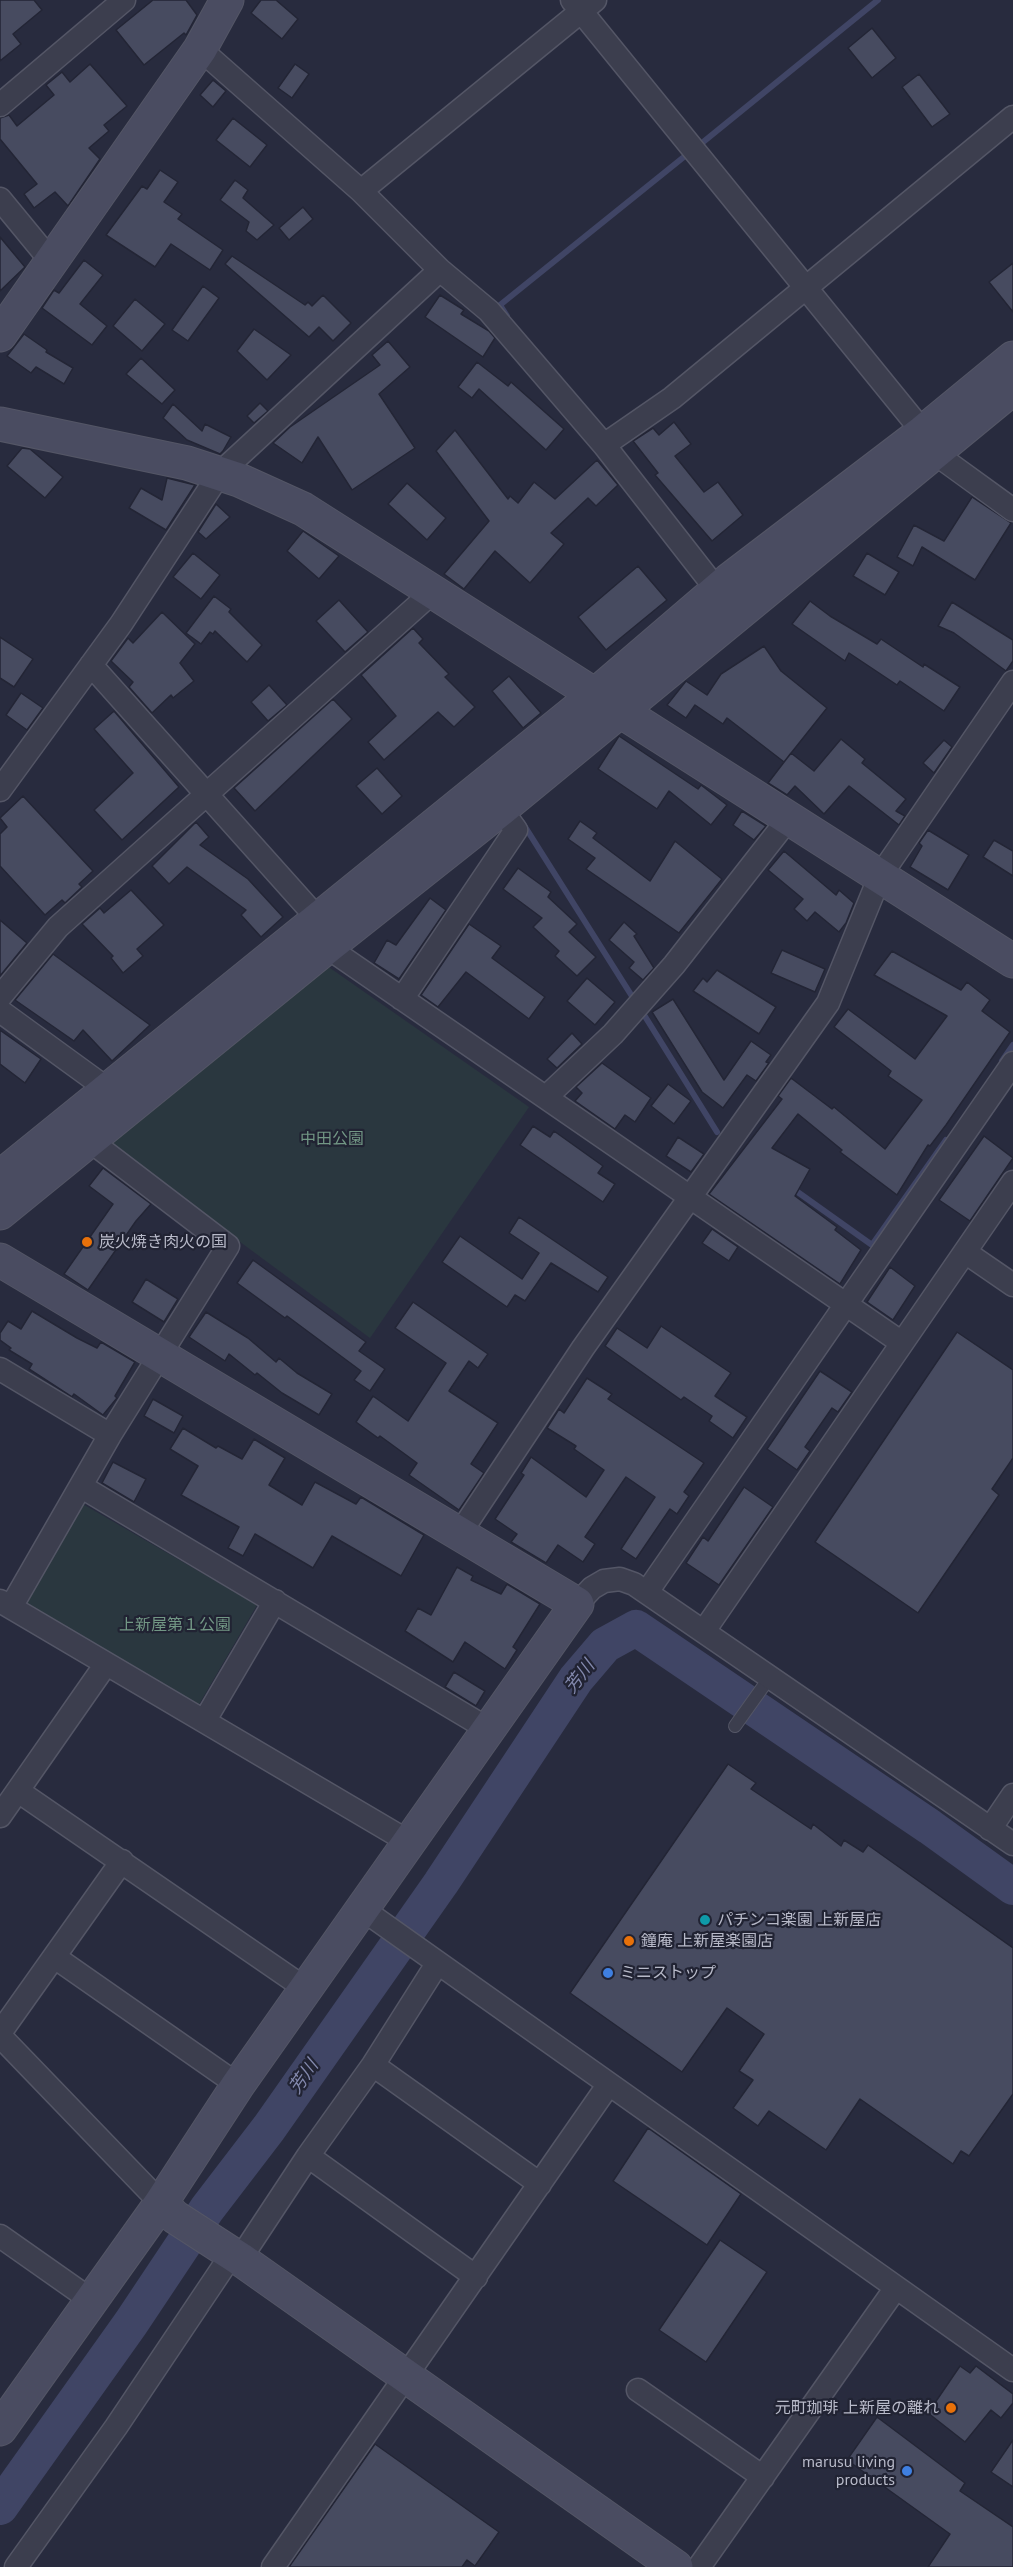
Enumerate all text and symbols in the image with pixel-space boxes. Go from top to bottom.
park label: 中田公園 [300,1129,364,1149]
place label: 炭火焼き肉火の国 [99,1232,227,1252]
marker: 炭火焼き肉火の国 [80,1235,94,1249]
park label: 上新屋第１公園 [119,1615,231,1635]
water label: 芳川 [560,1656,600,1698]
place label: パチンコ楽園 上新屋店 [717,1910,881,1930]
marker: パチンコ楽園 上新屋店 [698,1913,712,1927]
place label: 鐘庵 上新屋楽園店 [641,1931,773,1951]
marker: 鐘庵 上新屋楽園店 [622,1934,636,1948]
place label: ミニストップ [620,1963,716,1983]
marker: ミニストップ [601,1966,615,1980]
water label: 芳川 [285,2056,323,2098]
place label: 元町珈琲 上新屋の離れ [775,2398,939,2418]
marker: 元町珈琲 上新屋の離れ [944,2401,958,2415]
place label: marusu living products [802,2452,895,2490]
marker: marusu living products [900,2464,914,2478]

